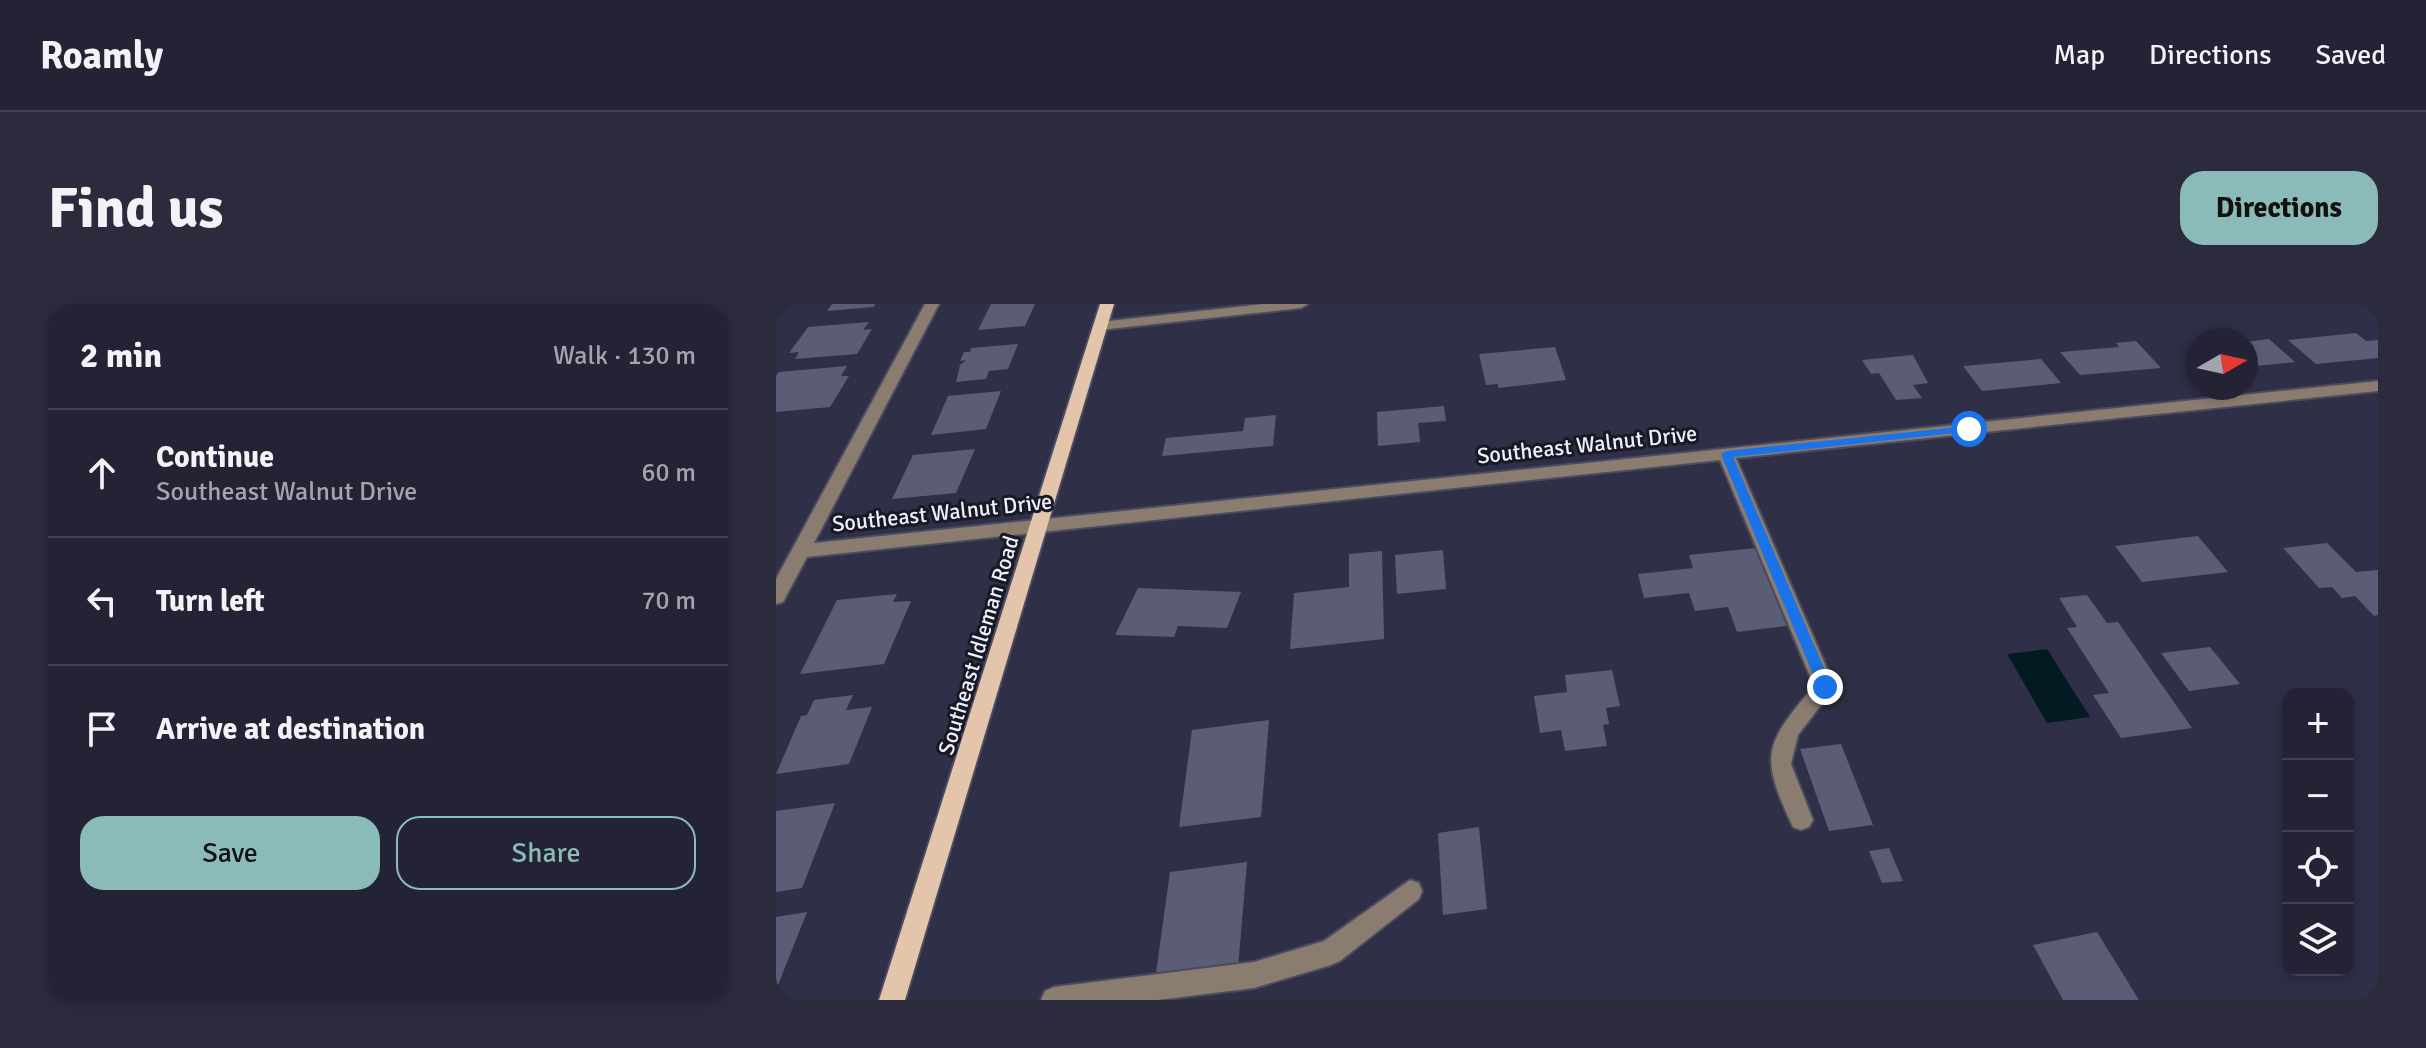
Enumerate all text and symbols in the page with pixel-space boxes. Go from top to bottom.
text: Roamly [40,32,163,79]
text: Map [2053,38,2105,72]
text: Directions [2149,38,2271,72]
text: Saved [2315,38,2386,72]
button: Directions [2180,171,2378,245]
text: Find us [48,174,223,243]
north arrow [2186,328,2258,400]
text: 2 min [80,335,162,377]
text: Walk · 130 m [553,340,696,372]
route start [1951,411,1987,447]
street label: Southeast Walnut Drive [1476,420,1698,469]
text: Continue [156,439,274,476]
icon: ahead [80,451,124,495]
text: 60 m [641,457,696,489]
text: Southeast Walnut Drive [156,476,417,508]
street label: Southeast Walnut Drive [831,488,1053,537]
street label: Southeast Idleman Road [932,532,1025,758]
icon: left [80,579,124,623]
text: Turn left [156,583,265,620]
text: 70 m [641,585,696,617]
route end [1807,669,1843,705]
map controls [2282,688,2354,976]
button: + [2282,688,2354,760]
icon: arrive [80,707,124,751]
text: Arrive at destination [156,711,425,748]
button: − [2282,760,2354,832]
button: Save [80,816,380,890]
button: Share [396,816,696,890]
button: locate [2282,832,2354,904]
button: layers [2282,904,2354,976]

